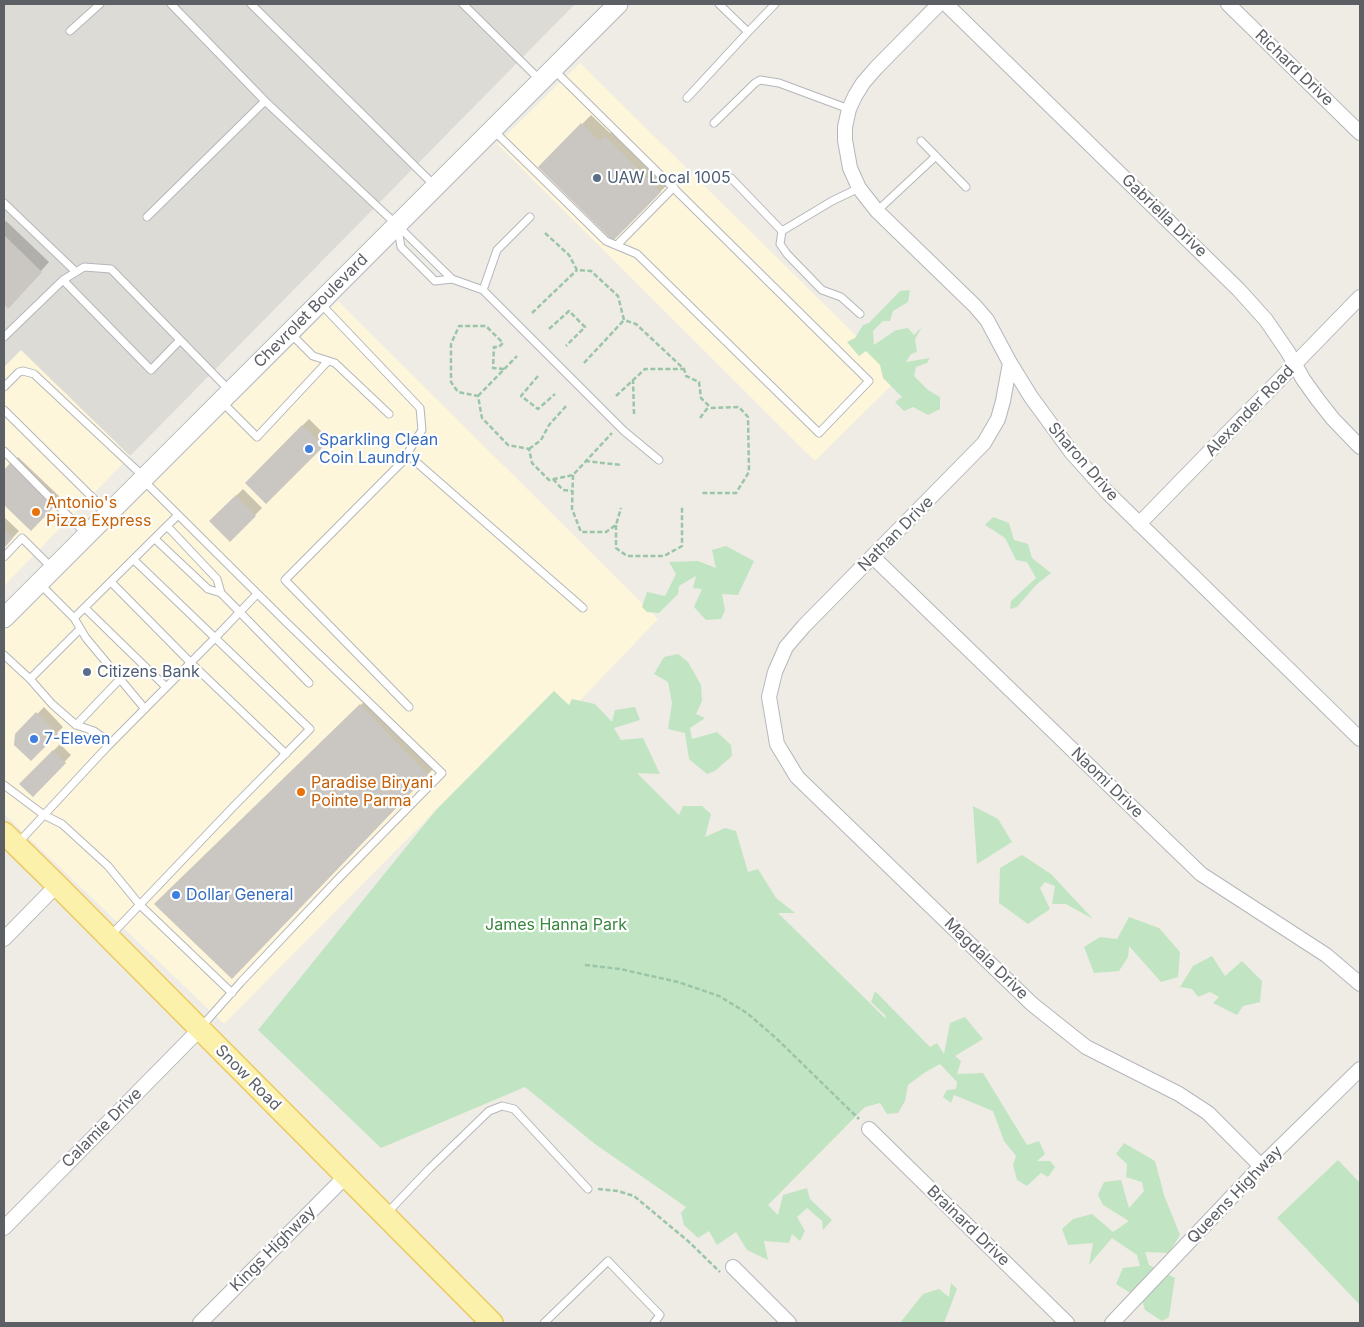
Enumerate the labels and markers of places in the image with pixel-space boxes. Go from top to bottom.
place label: UAW Local 1005 [607,168,731,188]
marker: UAW Local 1005 [591,172,603,184]
place label: Sparkling Clean Coin Laundry [319,430,438,468]
marker: Sparkling Clean Coin Laundry [303,443,315,455]
place label: Antonio's Pizza Express [46,493,151,531]
marker: Antonio's Pizza Express [30,506,42,518]
place label: Citizens Bank [97,662,200,682]
marker: Citizens Bank [81,666,93,678]
place label: 7-Eleven [44,729,110,749]
marker: 7-Eleven [28,733,40,745]
place label: Paradise Biryani Pointe Parma [311,773,433,811]
marker: Paradise Biryani Pointe Parma [295,786,307,798]
place label: Dollar General [186,885,293,905]
marker: Dollar General [170,889,182,901]

